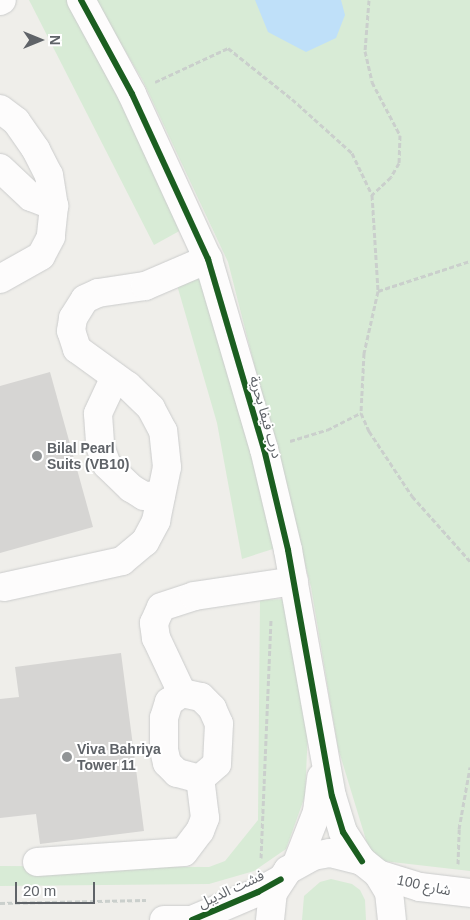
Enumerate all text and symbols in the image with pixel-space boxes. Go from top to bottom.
north arrow [15,15,65,65]
text: N [47,35,63,45]
street label: درب فيفا بحرية [246,374,286,460]
place label: Bilal Pearl Suits (VB10) [47,440,129,472]
marker: Bilal Pearl Suits (VB10) [31,450,43,462]
place label: Viva Bahriya Tower 11 [77,741,161,774]
marker: Viva Bahriya Tower 11 [61,751,73,763]
street label: فشت الديبل [195,866,267,912]
street label: شارع 100 [396,871,452,899]
scale bar [18,872,98,904]
text: 20 m [23,882,56,899]

